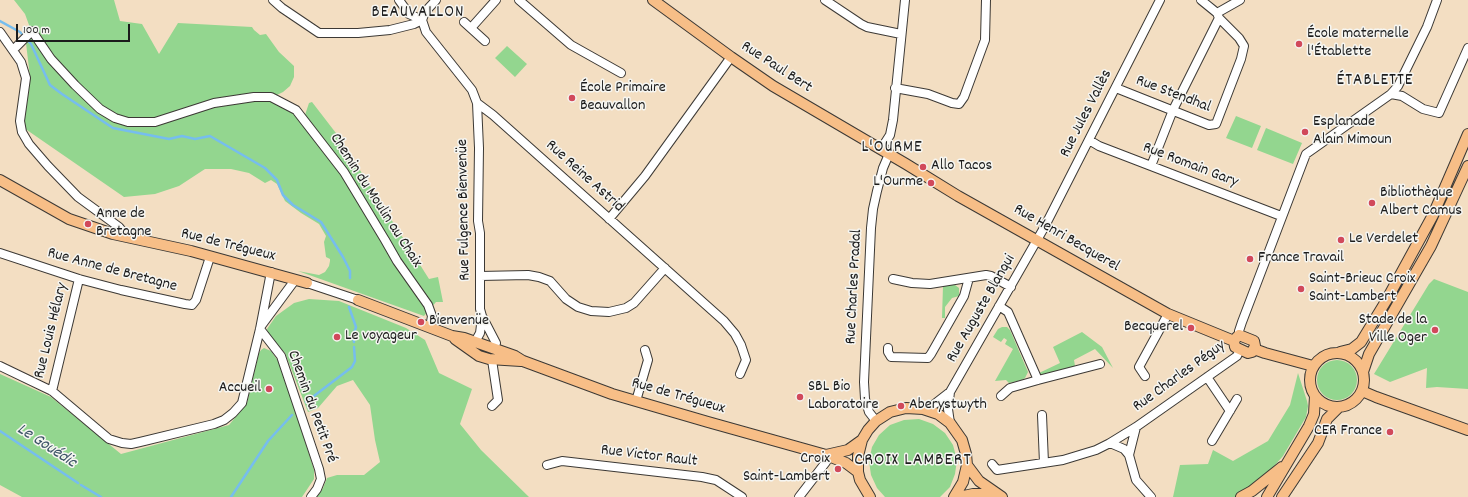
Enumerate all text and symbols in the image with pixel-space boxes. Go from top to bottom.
district label: BEAUVALLON [372,4,464,24]
scale bar [18,16,132,42]
text: 100 m [23,22,50,39]
place label: École maternelle l'Établette [1307,25,1409,63]
street label: Rue Paul Bert [737,38,815,98]
marker: École maternelle l'Établette [1294,39,1304,49]
street label: Rue Jules Vallès [1057,67,1117,161]
street label: Rue Stendhal [1133,72,1213,118]
district label: ÉTABLETTE [1337,72,1413,92]
place label: École Primaire Beauvallon [580,79,666,117]
marker: École Primaire Beauvallon [567,93,577,103]
place label: Esplanade Alain Mimoun [1313,113,1392,151]
marker: Esplanade Alain Mimoun [1300,127,1310,137]
street label: Chemin du Moulin au Chaix [324,130,426,272]
street label: Rue Reine Astrid [541,137,627,217]
street label: Rue Fulgence Bienvenüe [454,139,476,281]
district label: L'OURME [861,139,923,159]
street label: Rue Romain Gary [1140,139,1240,193]
place label: Allo Tacos [931,157,992,177]
marker: Allo Tacos [918,162,928,172]
place label: L'Ourme [873,173,923,193]
marker: L'Ourme [926,178,936,188]
place label: Bibliothèque Albert Camus [1380,184,1462,222]
marker: Bibliothèque Albert Camus [1367,198,1377,208]
street label: Rue Henri Becquerel [1009,201,1123,277]
place label: Anne de Bretagne [96,205,151,243]
marker: Anne de Bretagne [83,219,93,229]
street label: Rue de Trégueux [179,225,277,267]
street label: Rue Charles Pradal [842,229,868,345]
place label: Le Verdelet [1349,230,1418,250]
marker: Le Verdelet [1336,235,1346,245]
street label: Rue Anne de Bretagne [45,244,179,298]
place label: France Travail [1258,249,1344,269]
street label: Rue Auguste Blanqui [943,252,1021,366]
marker: France Travail [1245,254,1255,264]
place label: Saint-Brieuc Croix Saint-Lambert [1309,270,1416,308]
street label: Rue Louis Hélary [31,281,73,381]
marker: Saint-Brieuc Croix Saint-Lambert [1296,284,1306,294]
place label: Stade de la Ville Oger [1359,311,1427,349]
place label: Bienvenüe [429,312,489,332]
marker: Bienvenüe [416,317,426,327]
place label: Becquerel [1124,318,1183,338]
marker: Becquerel [1186,323,1196,333]
marker: Stade de la Ville Oger [1430,325,1440,335]
place label: Le voyageur [345,327,417,347]
marker: Le voyageur [332,332,342,342]
street label: Rue Charles Péguy [1130,337,1230,417]
street label: Chemin du Petit Pré [282,348,340,466]
street label: Rue de Trégueux [629,374,727,420]
place label: SBL Bio Laboratoire [808,378,878,416]
place label: Accueil [219,379,261,399]
marker: Accueil [264,384,274,394]
marker: SBL Bio Laboratoire [795,392,805,402]
place label: Aberystwyth [909,396,987,416]
marker: Aberystwyth [896,401,906,411]
water label: Le Gouédic [12,420,80,474]
place label: CER France [1314,422,1382,442]
marker: CER France [1385,427,1395,437]
street label: Rue Victor Rault [600,442,698,472]
place label: Croix Saint-Lambert [743,450,830,488]
district label: CROIX LAMBERT [854,451,972,473]
marker: Croix Saint-Lambert [833,464,843,474]

